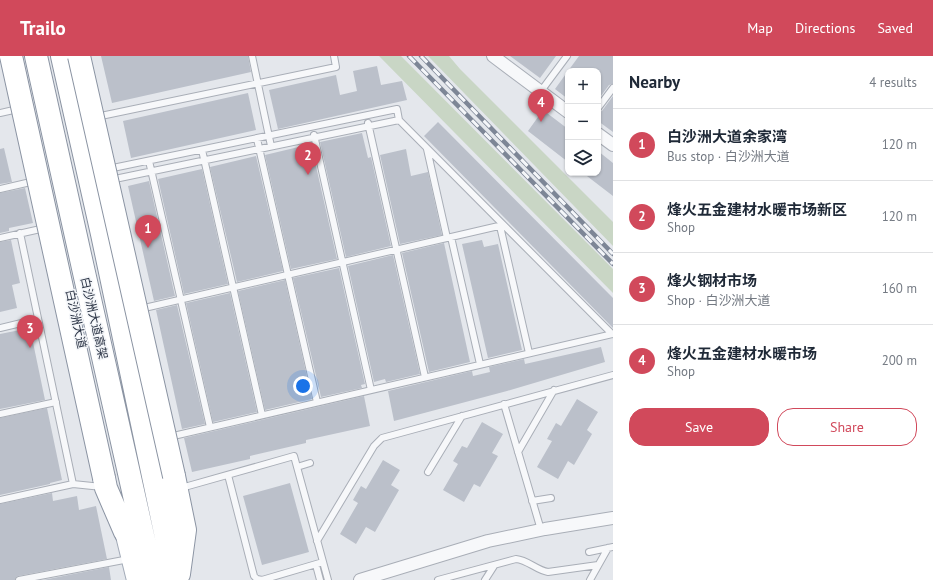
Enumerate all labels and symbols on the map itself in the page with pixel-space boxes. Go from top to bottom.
pin: 4 [528,89,554,122]
pin: 2 [295,142,321,175]
pin: 1 [135,215,161,248]
street label: 白沙洲大道高架 [78,275,110,361]
street label: 白沙洲大道 [63,288,89,350]
pin: 3 [17,315,43,348]
your location [293,376,313,396]

